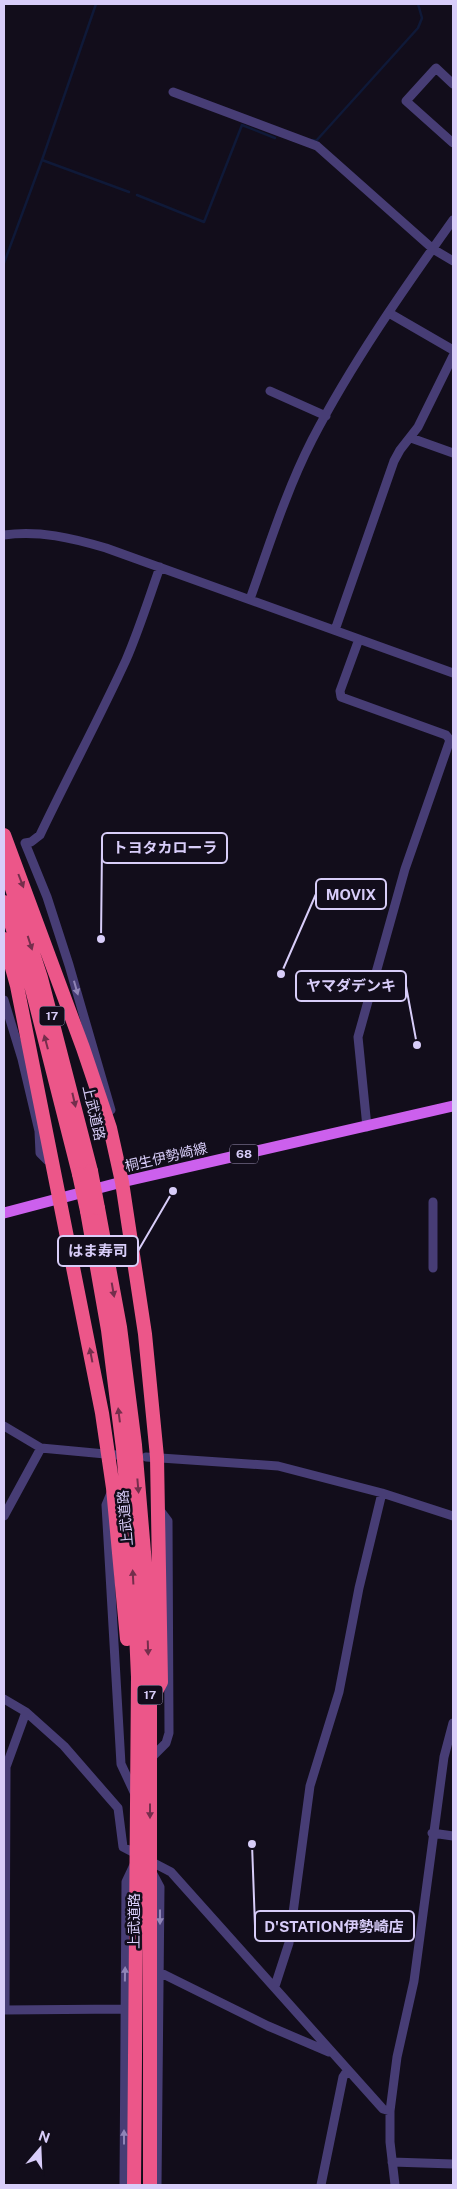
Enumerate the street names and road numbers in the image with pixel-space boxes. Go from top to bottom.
road number: 17 [40,1006,64,1026]
street label: 上武道路 [80,1084,108,1142]
street label: 桐生伊勢崎線 [123,1140,209,1174]
road number: 68 [230,1144,258,1164]
street label: 上武道路 [115,1489,135,1547]
road number: 17 [138,1686,162,1704]
street label: 上武道路 [126,1893,142,1949]

